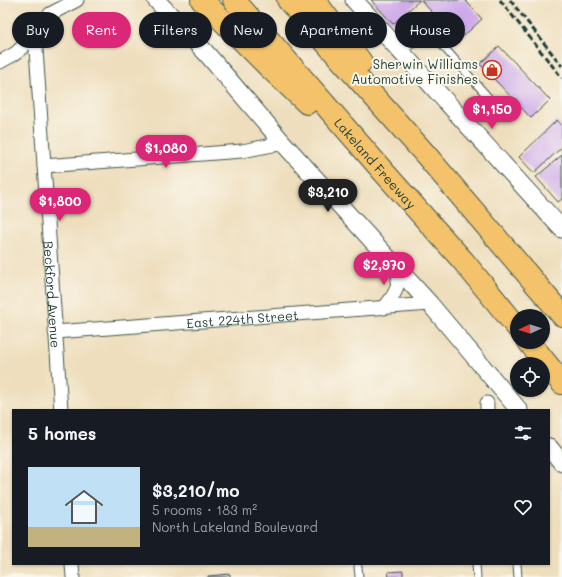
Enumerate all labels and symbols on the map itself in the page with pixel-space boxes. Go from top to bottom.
place label: Sherwin Williams Automotive Finishes [351,55,478,87]
shop icon: Sherwin Williams Automotive Finishes [481,59,503,81]
pin: $1,150 [459,96,525,130]
street label: Lakeland Freeway [331,114,421,212]
pin: $1,080 [133,135,199,169]
pin: $3,210 [295,179,361,213]
pin: $1,800 [27,188,93,222]
street label: Beckford Avenue [41,240,65,349]
pin: $2,970 [351,252,417,286]
street label: East 224th Street [186,305,300,331]
north arrow [510,309,550,349]

